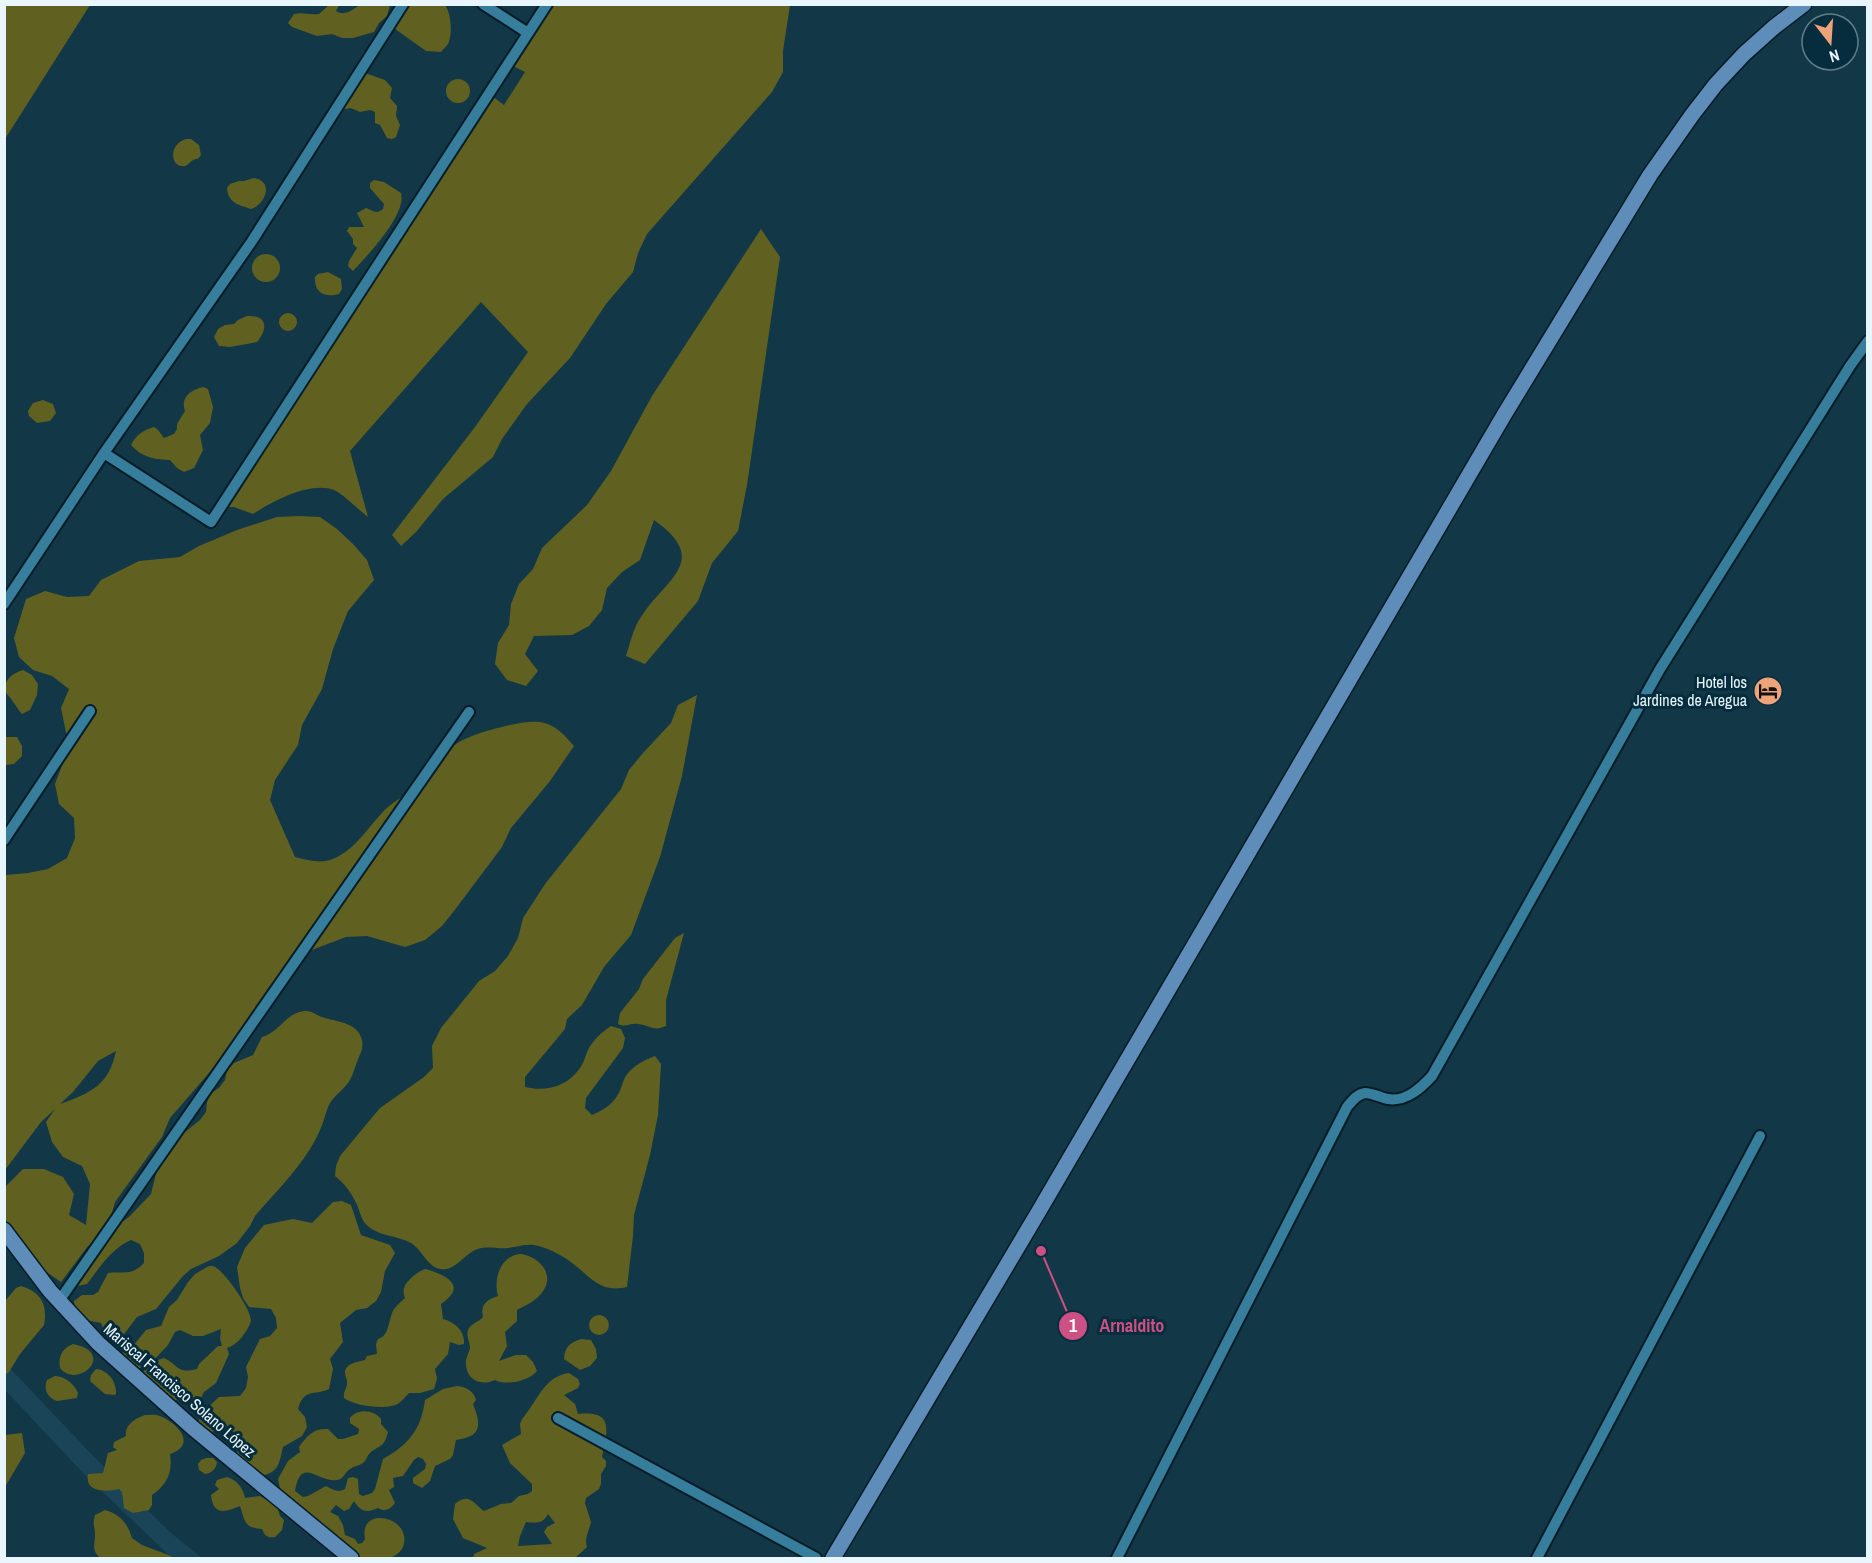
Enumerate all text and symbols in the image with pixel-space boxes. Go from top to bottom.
north arrow [1800,12,1860,72]
text: N [1827,44,1842,68]
place label: Hotel los Jardines de Aregua [1633,671,1748,711]
hotel icon: Hotel los Jardines de Aregua [1752,675,1784,707]
callout: Arnaldito [1058,1308,1177,1344]
text: 1 [1069,1313,1078,1338]
text: Arnaldito [1100,1313,1164,1338]
street label: Mariscal Francisco Solano López [99,1318,261,1462]

